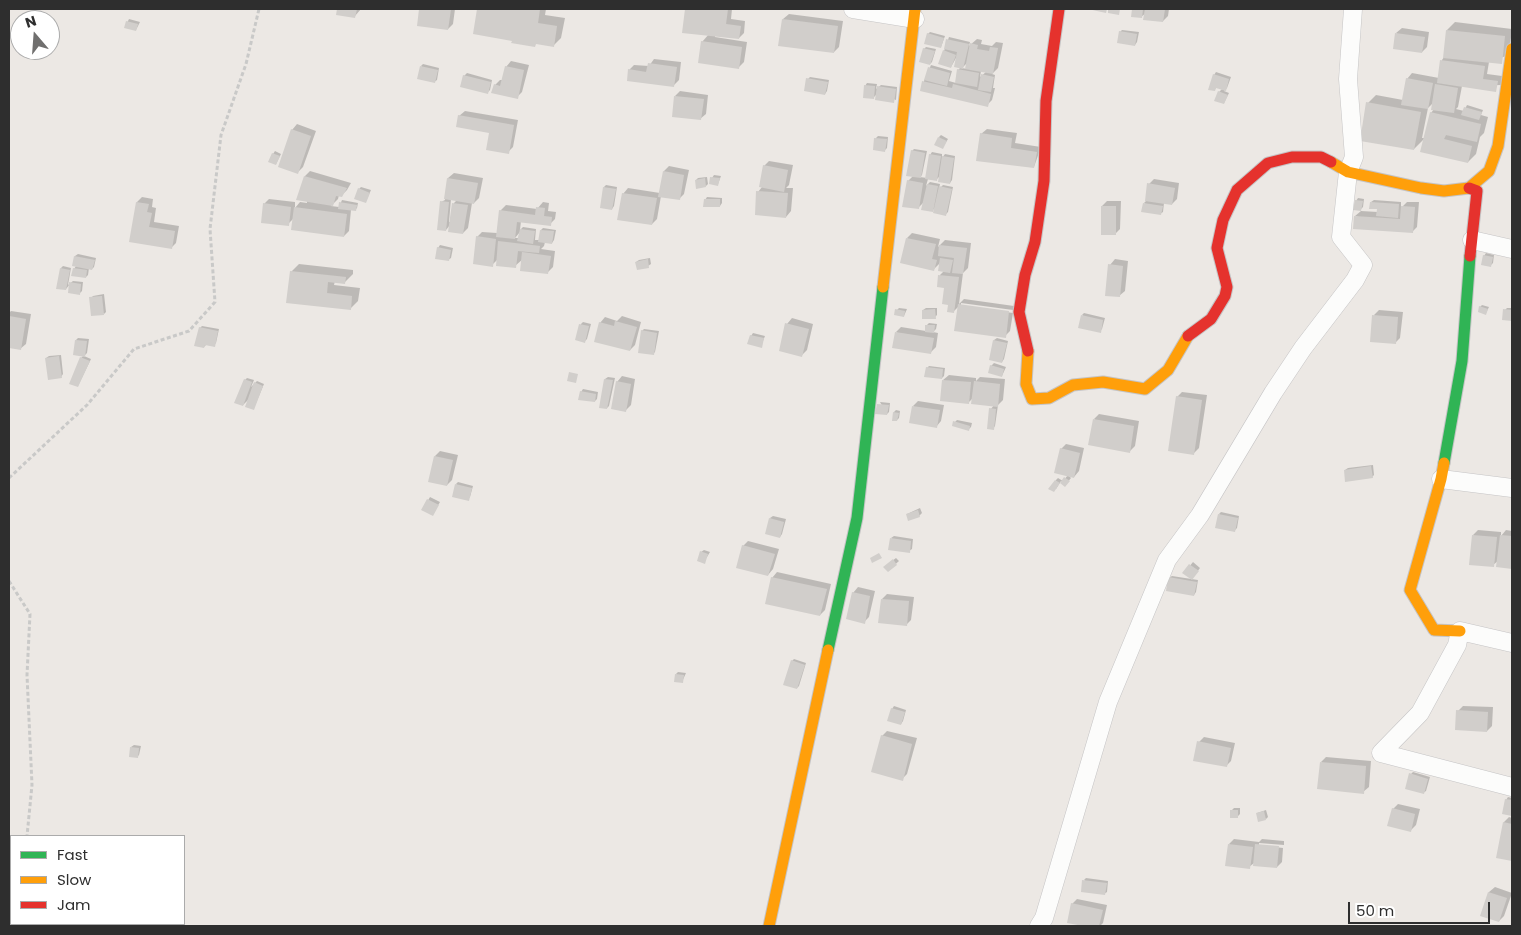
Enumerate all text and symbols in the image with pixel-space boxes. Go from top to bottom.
north arrow [10,10,60,60]
text: N [23,11,39,33]
legend [10,835,185,925]
text: Fast [57,844,88,865]
text: Slow [57,869,91,890]
scale bar [1351,892,1494,924]
text: Jam [57,894,91,915]
text: 50 m [1356,900,1394,921]

